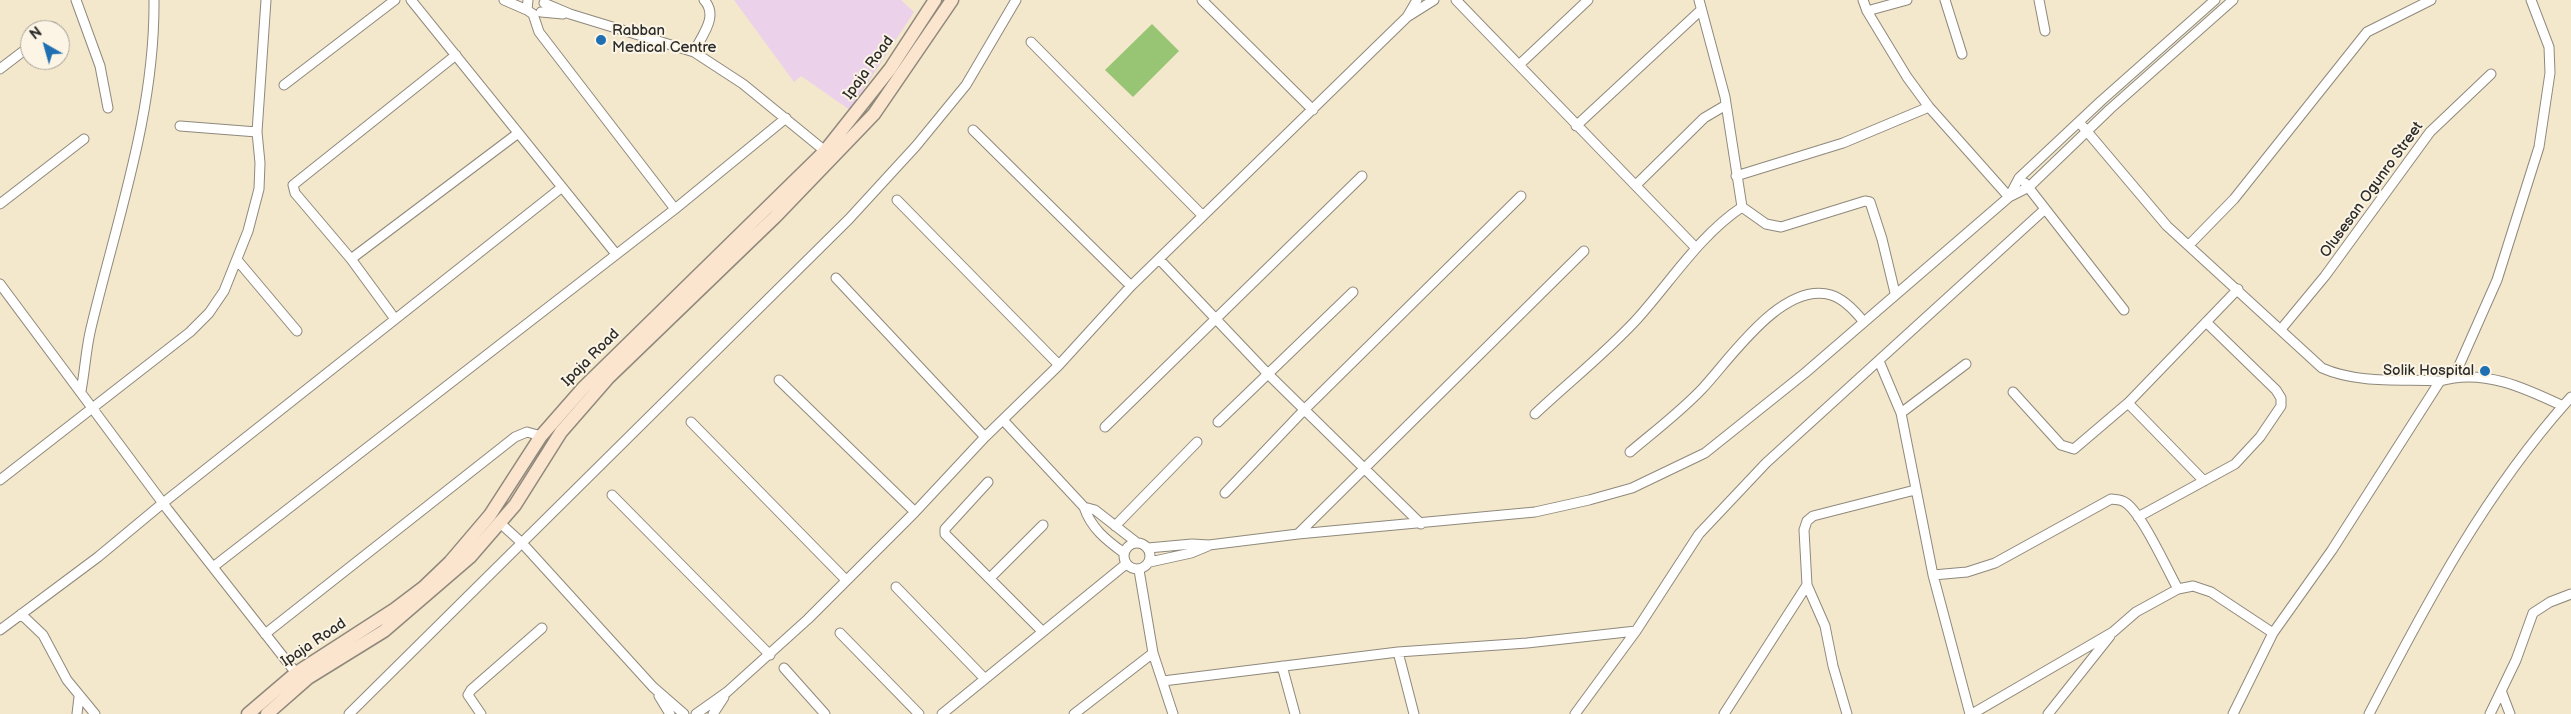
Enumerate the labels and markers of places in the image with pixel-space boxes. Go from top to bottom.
place label: Rabban Medical Centre [612,22,716,57]
marker: Rabban Medical Centre [594,33,608,47]
place label: Solik Hospital [2383,362,2474,380]
marker: Solik Hospital [2478,364,2492,378]

